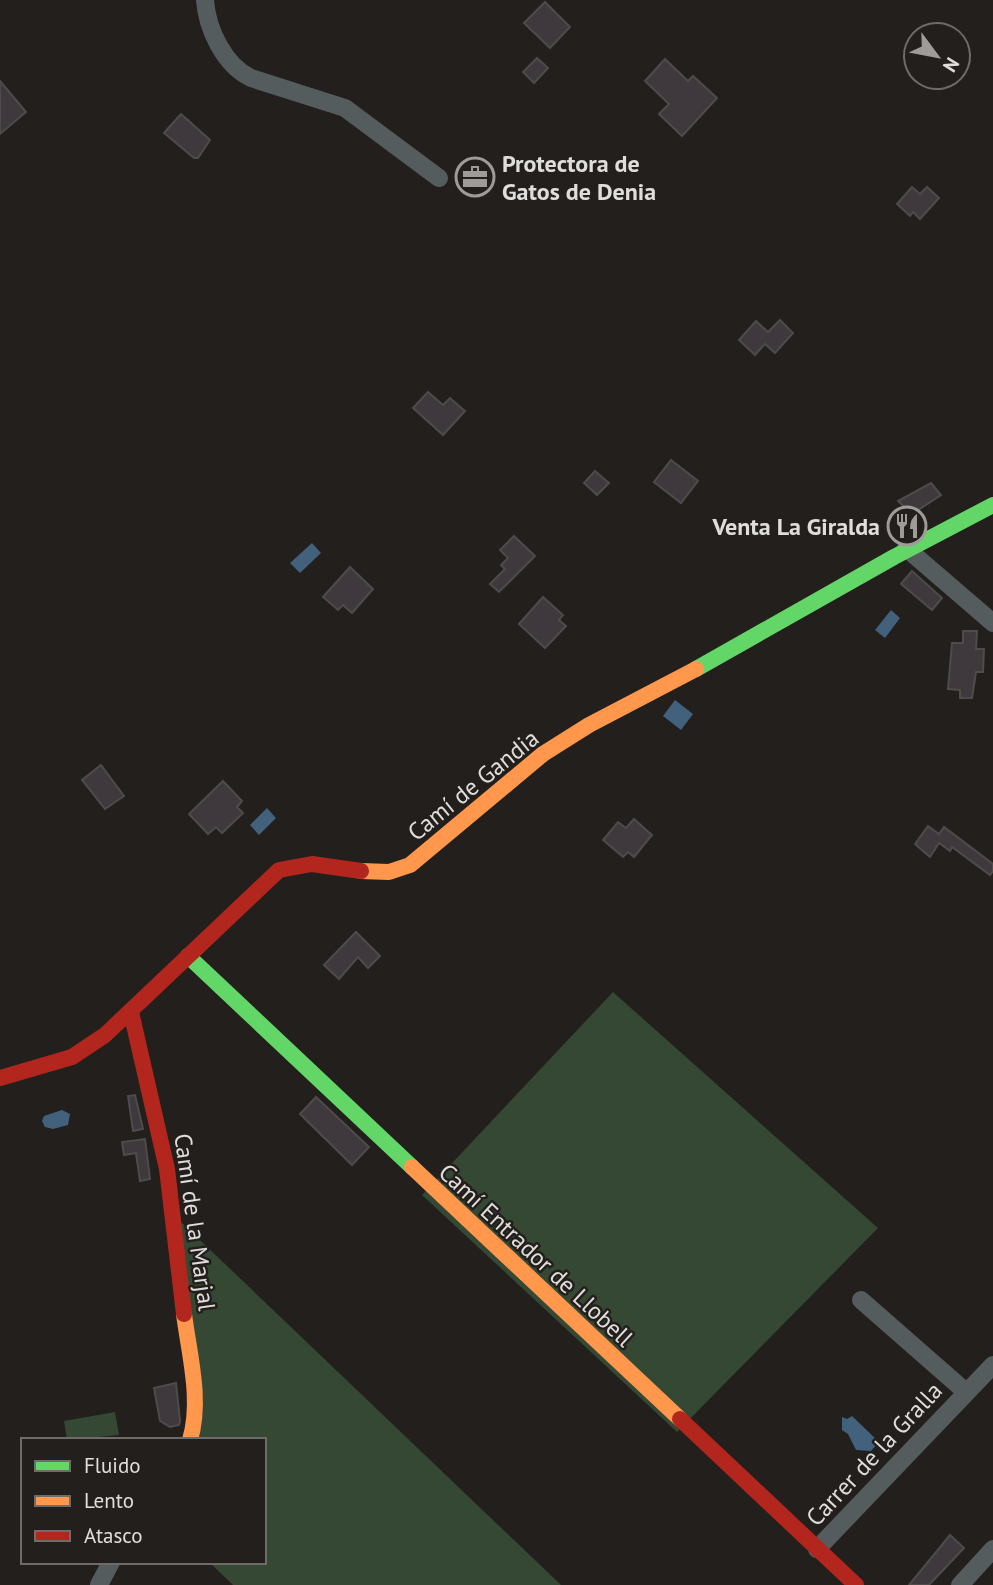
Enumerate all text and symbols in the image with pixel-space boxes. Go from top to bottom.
north arrow [902,21,972,91]
text: N [938,53,965,77]
place label: Protectora de Gatos de Denia [502,148,656,207]
office icon: Protectora de Gatos de Denia [454,156,496,198]
restaurant icon: Venta La Giralda [886,505,928,547]
place label: Venta La Giralda [711,511,880,542]
street label: Camí de Gandia [401,723,545,847]
street label: Camí de la Marjal [167,1131,223,1313]
street label: Camí Entrador de Llobell [432,1157,640,1353]
street label: Carrer de la Gralla [799,1375,949,1533]
legend [21,1438,266,1564]
text: Fluido [84,1452,141,1479]
text: Lento [84,1487,134,1514]
text: Atasco [84,1522,143,1549]

